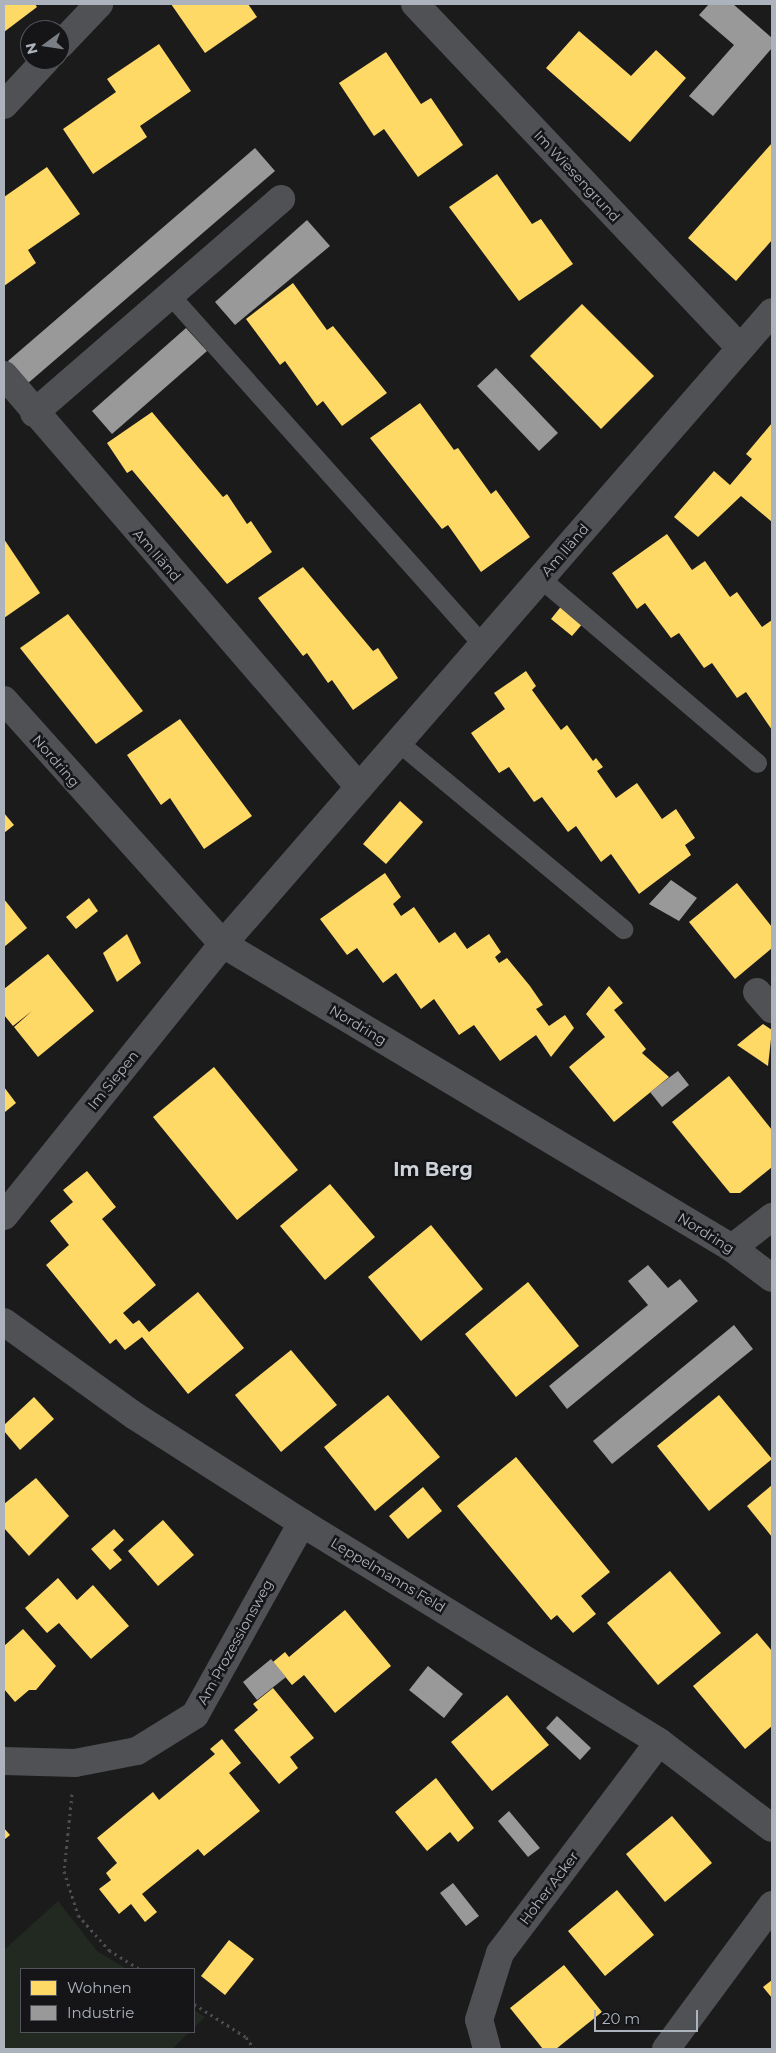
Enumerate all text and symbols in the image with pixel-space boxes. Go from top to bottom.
north arrow [20,20,70,70]
text: N [21,41,42,56]
street label: Im Wiesengrund [530,127,624,225]
street label: Am Iländ [538,520,592,580]
street label: Am Iländ [130,525,184,585]
street label: Nordring [29,732,83,790]
street label: Nordring [326,1001,390,1049]
street label: Im Siepen [84,1047,142,1113]
district label: Im Berg [393,1159,473,1181]
street label: Nordring [675,1209,737,1257]
street label: Leppelmanns Feld [328,1534,448,1616]
street label: Am Prozessionsweg [194,1577,276,1707]
street label: Hoher Acker [516,1848,582,1928]
legend [20,1968,195,2033]
text: Wohnen [67,1978,132,1997]
scale bar [596,2000,700,2032]
text: Industrie [67,2003,134,2022]
text: 20 m [602,2009,640,2028]

